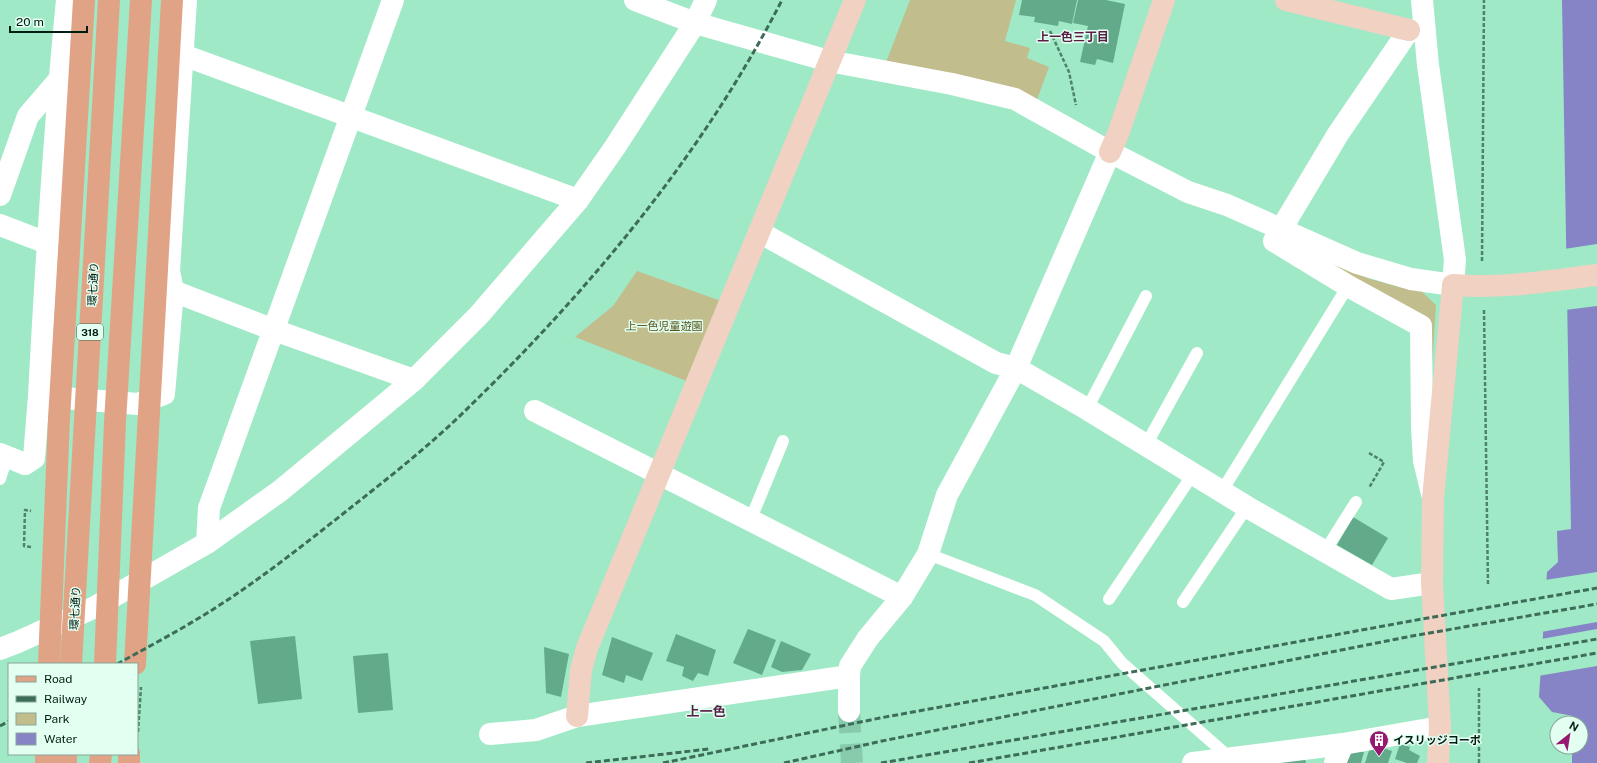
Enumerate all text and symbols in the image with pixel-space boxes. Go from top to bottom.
scale bar [10,8,87,34]
text: 20 m [16,15,44,29]
district label: 上一色三丁目 [1037,30,1109,44]
street label: 環七通り [86,262,100,306]
park label: 上一色児童遊園 [626,320,703,332]
road number: 318 [77,324,103,340]
street label: 環七通り [68,586,82,630]
legend [8,663,138,755]
text: Road [44,672,72,686]
text: Railway [44,692,88,706]
district label: 上一色 [686,704,726,719]
text: Park [44,712,70,726]
north arrow [1549,715,1589,755]
text: N [1567,719,1581,734]
building icon: イスリッジコーポ [1368,729,1390,757]
text: Water [44,732,78,746]
place label: イスリッジコーポ [1393,734,1481,746]

